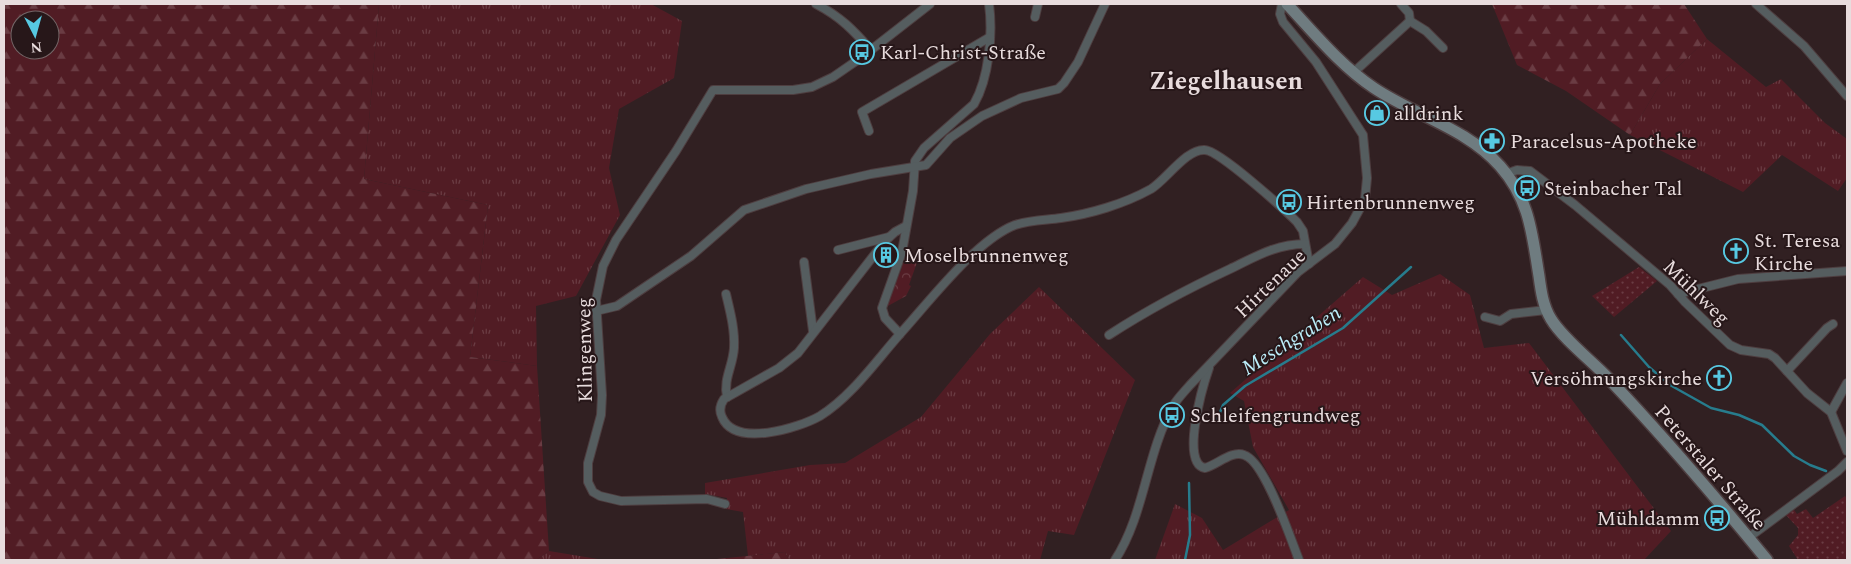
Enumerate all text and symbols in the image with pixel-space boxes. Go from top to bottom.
north arrow [10,10,60,60]
text: N [30,36,43,58]
place label: Karl-Christ-Straße [880,38,1046,68]
bus stop icon: Karl-Christ-Straße [849,39,875,65]
district label: Ziegelhausen [1149,63,1303,101]
place label: alldrink [1394,99,1464,129]
shop icon: alldrink [1364,100,1390,126]
place label: Paracelsus-Apotheke [1510,127,1697,157]
pharmacy icon: Paracelsus-Apotheke [1479,128,1505,154]
place label: Steinbacher Tal [1544,174,1682,204]
bus stop icon: Steinbacher Tal [1514,175,1540,201]
place label: Hirtenbrunnenweg [1306,188,1475,218]
bus stop icon: Hirtenbrunnenweg [1276,189,1302,215]
place label: St. Teresa Kirche [1754,226,1840,279]
church icon: St. Teresa Kirche [1723,238,1749,264]
place label: Moselbrunnenweg [904,241,1069,271]
building icon: Moselbrunnenweg [873,242,899,268]
street label: Hirtenaue [1228,242,1313,326]
street label: Mühlweg [1656,253,1737,333]
street label: Klingenweg [569,297,601,403]
water label: Meschgraben [1235,297,1348,384]
place label: Versöhnungskirche [1530,364,1702,394]
church icon: Versöhnungskirche [1706,365,1732,391]
street label: Peterstaler Straße [1647,398,1773,537]
place label: Schleifengrundweg [1190,401,1360,431]
bus stop icon: Schleifengrundweg [1159,402,1185,428]
place label: Mühldamm [1597,504,1700,534]
bus stop icon: Mühldamm [1704,505,1730,531]

